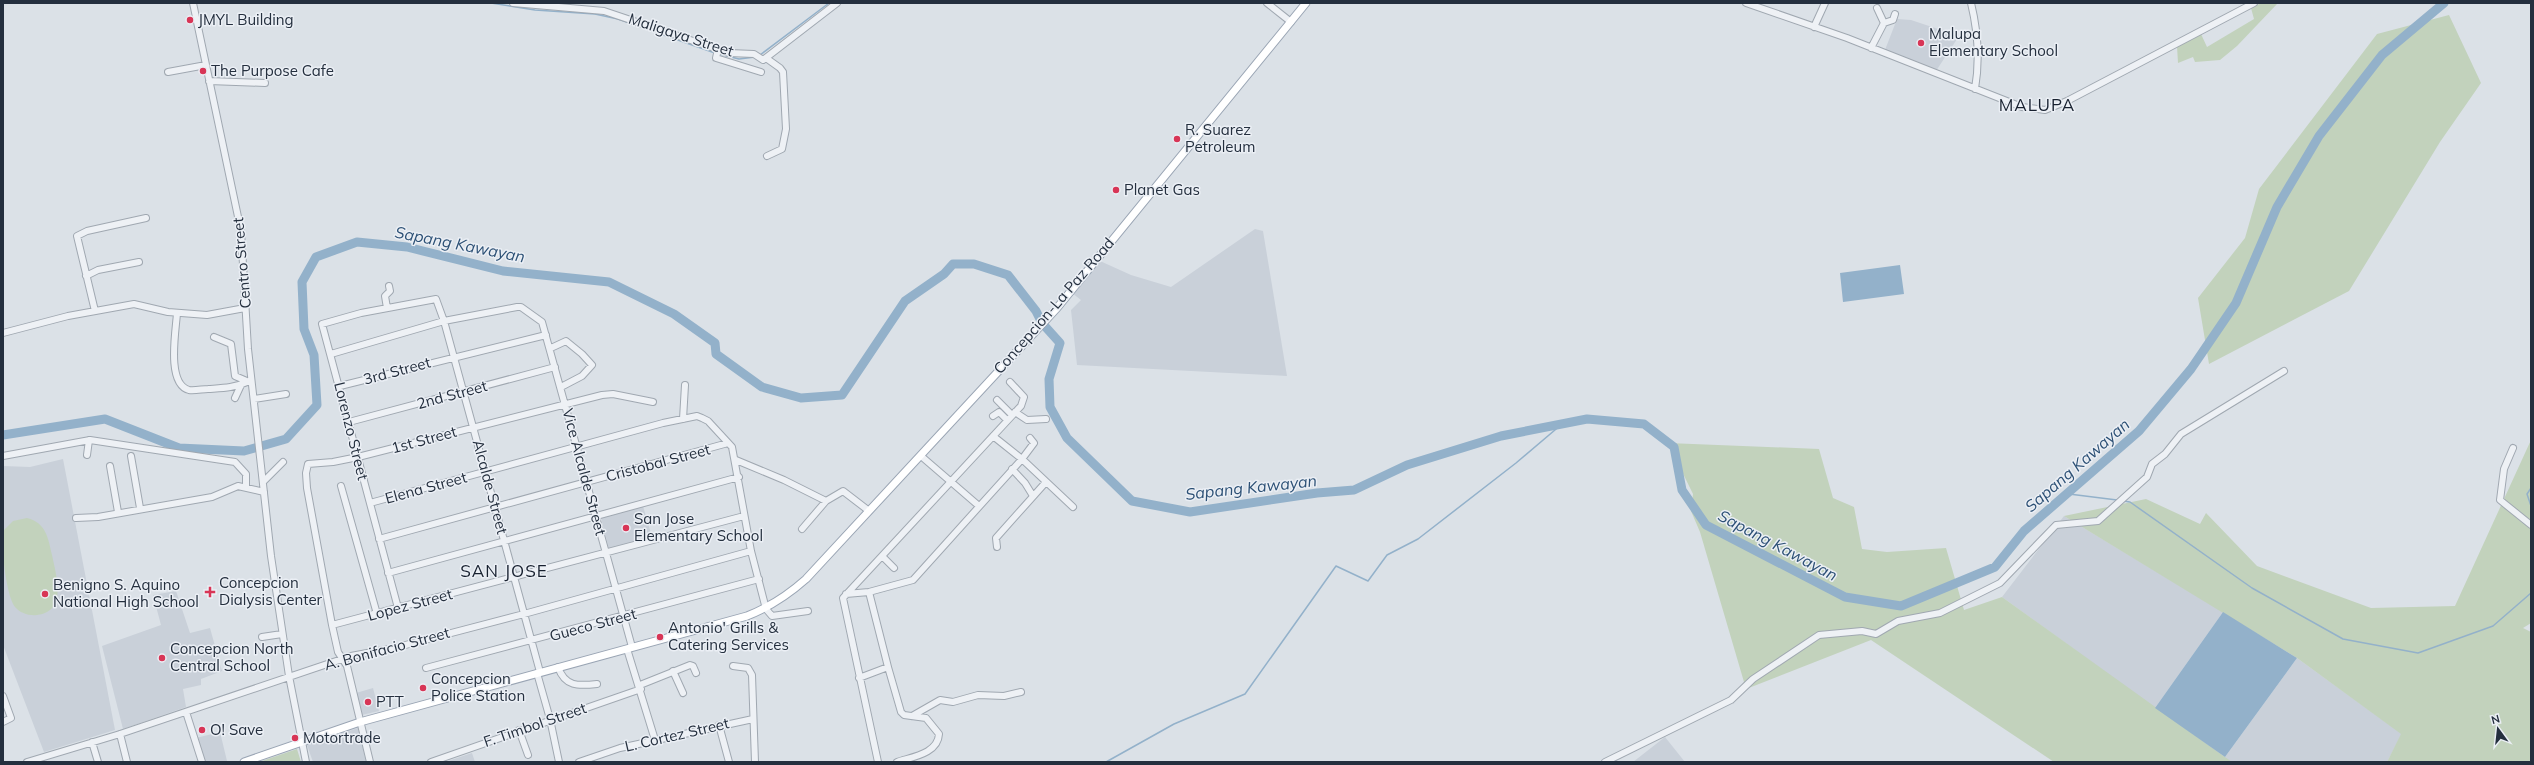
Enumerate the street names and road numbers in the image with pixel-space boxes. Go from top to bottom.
street label: Maligaya Street [626,9,736,60]
street label: Centro Street [228,217,255,309]
street label: Concepcion-La Paz Road [989,234,1118,378]
street label: 3rd Street [361,352,433,389]
street label: 2nd Street [415,376,489,413]
street label: Lorenzo Street [330,380,373,482]
street label: Vice Alcalde Street [558,406,611,537]
street label: 1st Street [389,422,459,457]
street label: Alcalde Street [469,438,512,536]
street label: Cristobal Street [604,439,712,486]
street label: Elena Street [383,468,469,508]
street label: Lopez Street [365,584,454,625]
street label: Gueco Street [547,604,638,645]
street label: A. Bonifacio Street [322,623,452,674]
street label: F. Timbol Street [481,698,589,751]
street label: L. Cortez Street [623,713,731,756]

